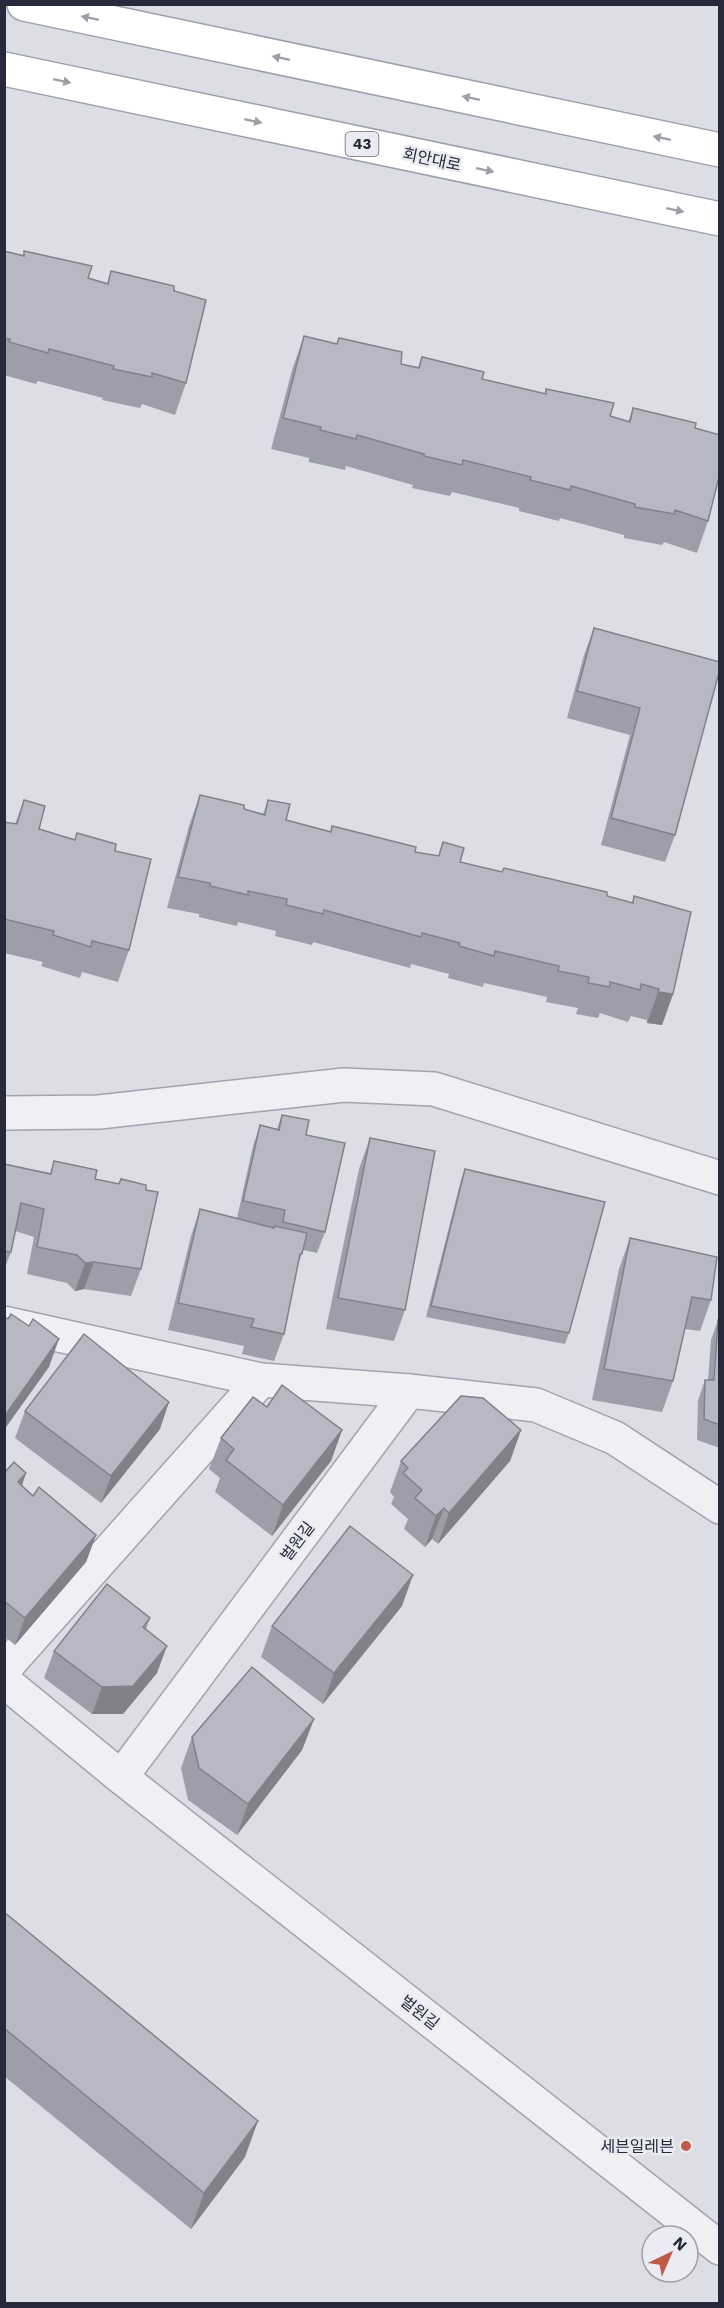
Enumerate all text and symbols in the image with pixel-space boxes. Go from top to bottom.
one-way arrow [80,13,99,22]
one-way arrow [271,53,290,62]
one-way arrow [52,77,71,87]
one-way arrow [462,93,481,102]
one-way arrow [243,117,262,127]
road number: 43 [346,132,378,156]
one-way arrow [653,133,672,142]
street label: 회안대로 [401,144,463,175]
one-way arrow [475,166,494,175]
one-way arrow [666,206,685,215]
street label: 벌원길 [277,1518,318,1565]
street label: 벌원길 [396,1991,443,2033]
place label: 세븐일레븐 [600,2137,674,2156]
marker: 세븐일레븐 [679,2139,693,2153]
north arrow [640,2224,700,2284]
text: N [669,2233,691,2255]

